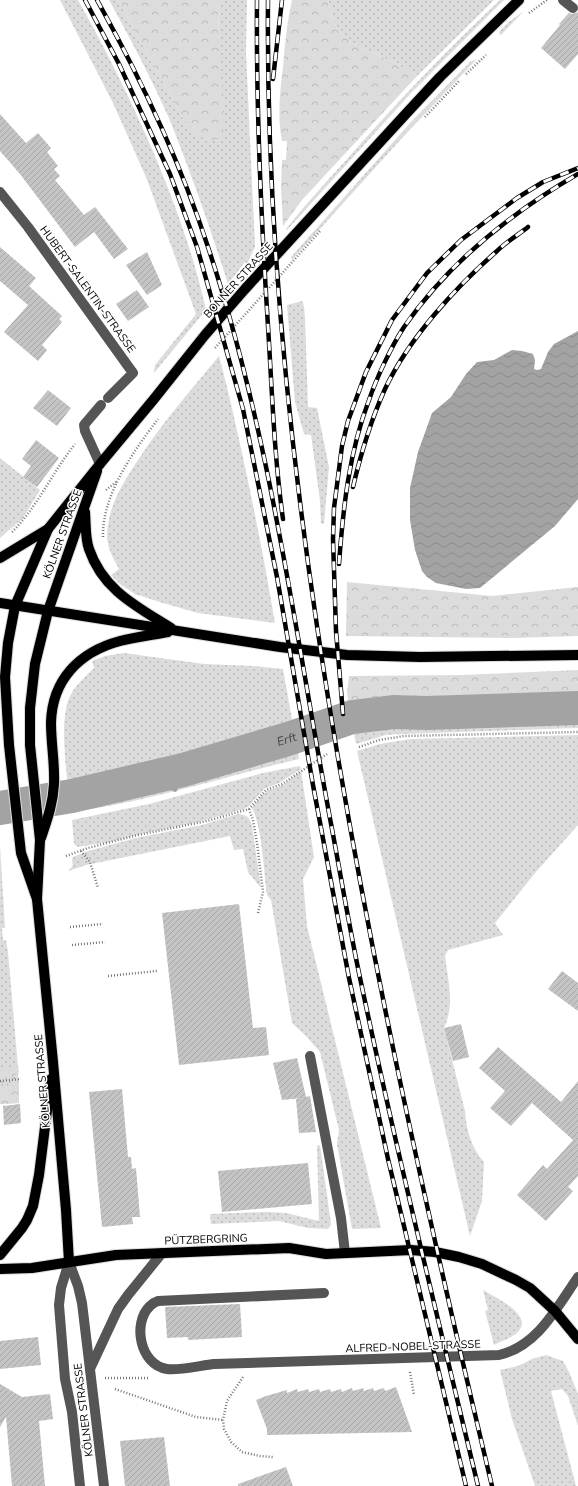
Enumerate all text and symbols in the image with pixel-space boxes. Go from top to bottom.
street label: HUBERT-SALENTIN-STRASSE [36,223,139,356]
street label: BONNER STRASSE [200,239,276,321]
street label: KÖLNER STRASSE [39,487,86,581]
water label: Erft [275,728,299,750]
street label: KÖLNER STRASSE [31,1033,54,1128]
street label: PÜTZBERGRING [164,1231,248,1248]
street label: ALFRED-NOBEL-STRASSE [345,1337,481,1356]
street label: KÖLNER STRASSE [70,1362,97,1458]

